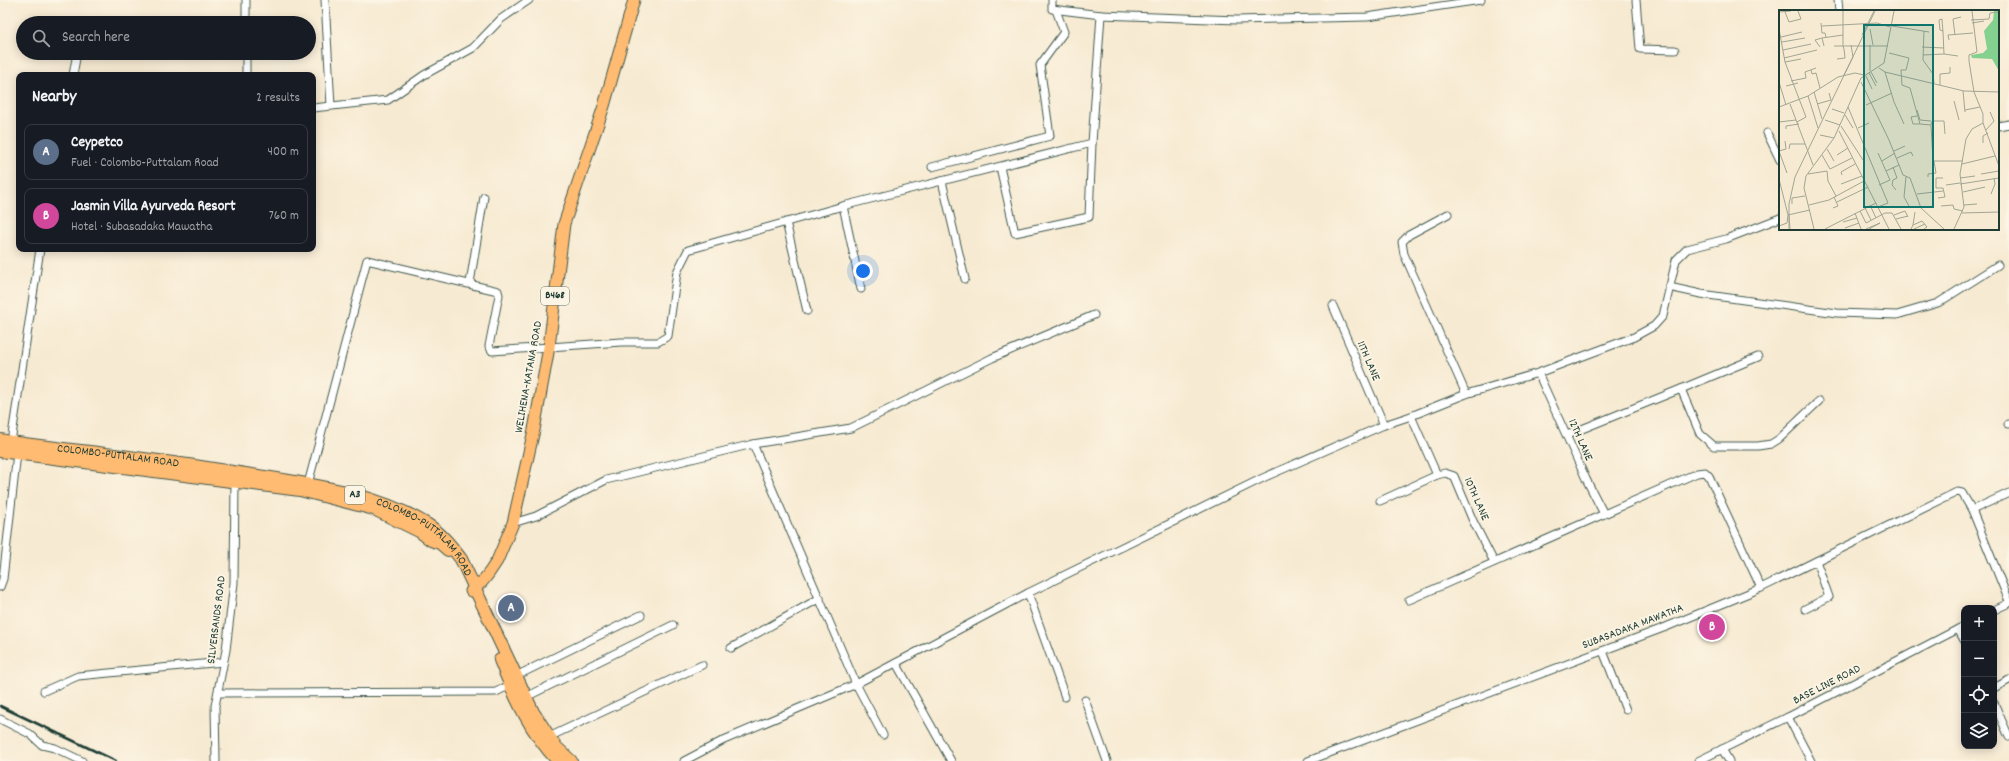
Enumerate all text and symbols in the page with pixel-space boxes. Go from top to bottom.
inset map [1779,10,1999,230]
search box [16,16,316,60]
icon: search [30,27,52,49]
text: Search here [62,27,130,49]
text: Nearby [32,86,76,110]
text: 2 results [256,89,300,108]
text: Ceypetco [71,132,123,154]
text: A [42,143,50,162]
text: 400 m [268,143,299,162]
text: Fuel · Colombo-Puttalam Road [71,154,219,173]
text: Jasmin Villa Ayurveda Resort [71,196,235,218]
text: B [43,207,49,226]
text: 760 m [269,207,299,226]
text: Hotel · Subasadaka Mawatha [71,218,212,237]
your location [853,261,873,281]
road number: B468 [541,287,569,305]
street label: WELIHENA-KATANA ROAD [511,320,547,434]
street label: 11TH LANE [1352,338,1384,384]
street label: 12TH LANE [1563,416,1597,464]
street label: COLOMBO-PUTTALAM ROAD [56,440,180,472]
street label: 10TH LANE [1459,475,1493,524]
road number: A3 [345,486,365,504]
street label: COLOMBO-PUTTALAM ROAD [374,493,476,579]
street label: SILVERSANDS ROAD [203,575,231,665]
pin: A [498,593,524,623]
street label: SUBASADAKA MAWATHA [1580,600,1687,654]
map controls [1961,605,1997,749]
button: + [1961,605,1997,641]
pin: B [1699,612,1725,642]
button: − [1961,641,1997,677]
street label: BASE LINE ROAD [1790,661,1864,709]
button: locate [1961,677,1997,713]
button: layers [1961,713,1997,749]

